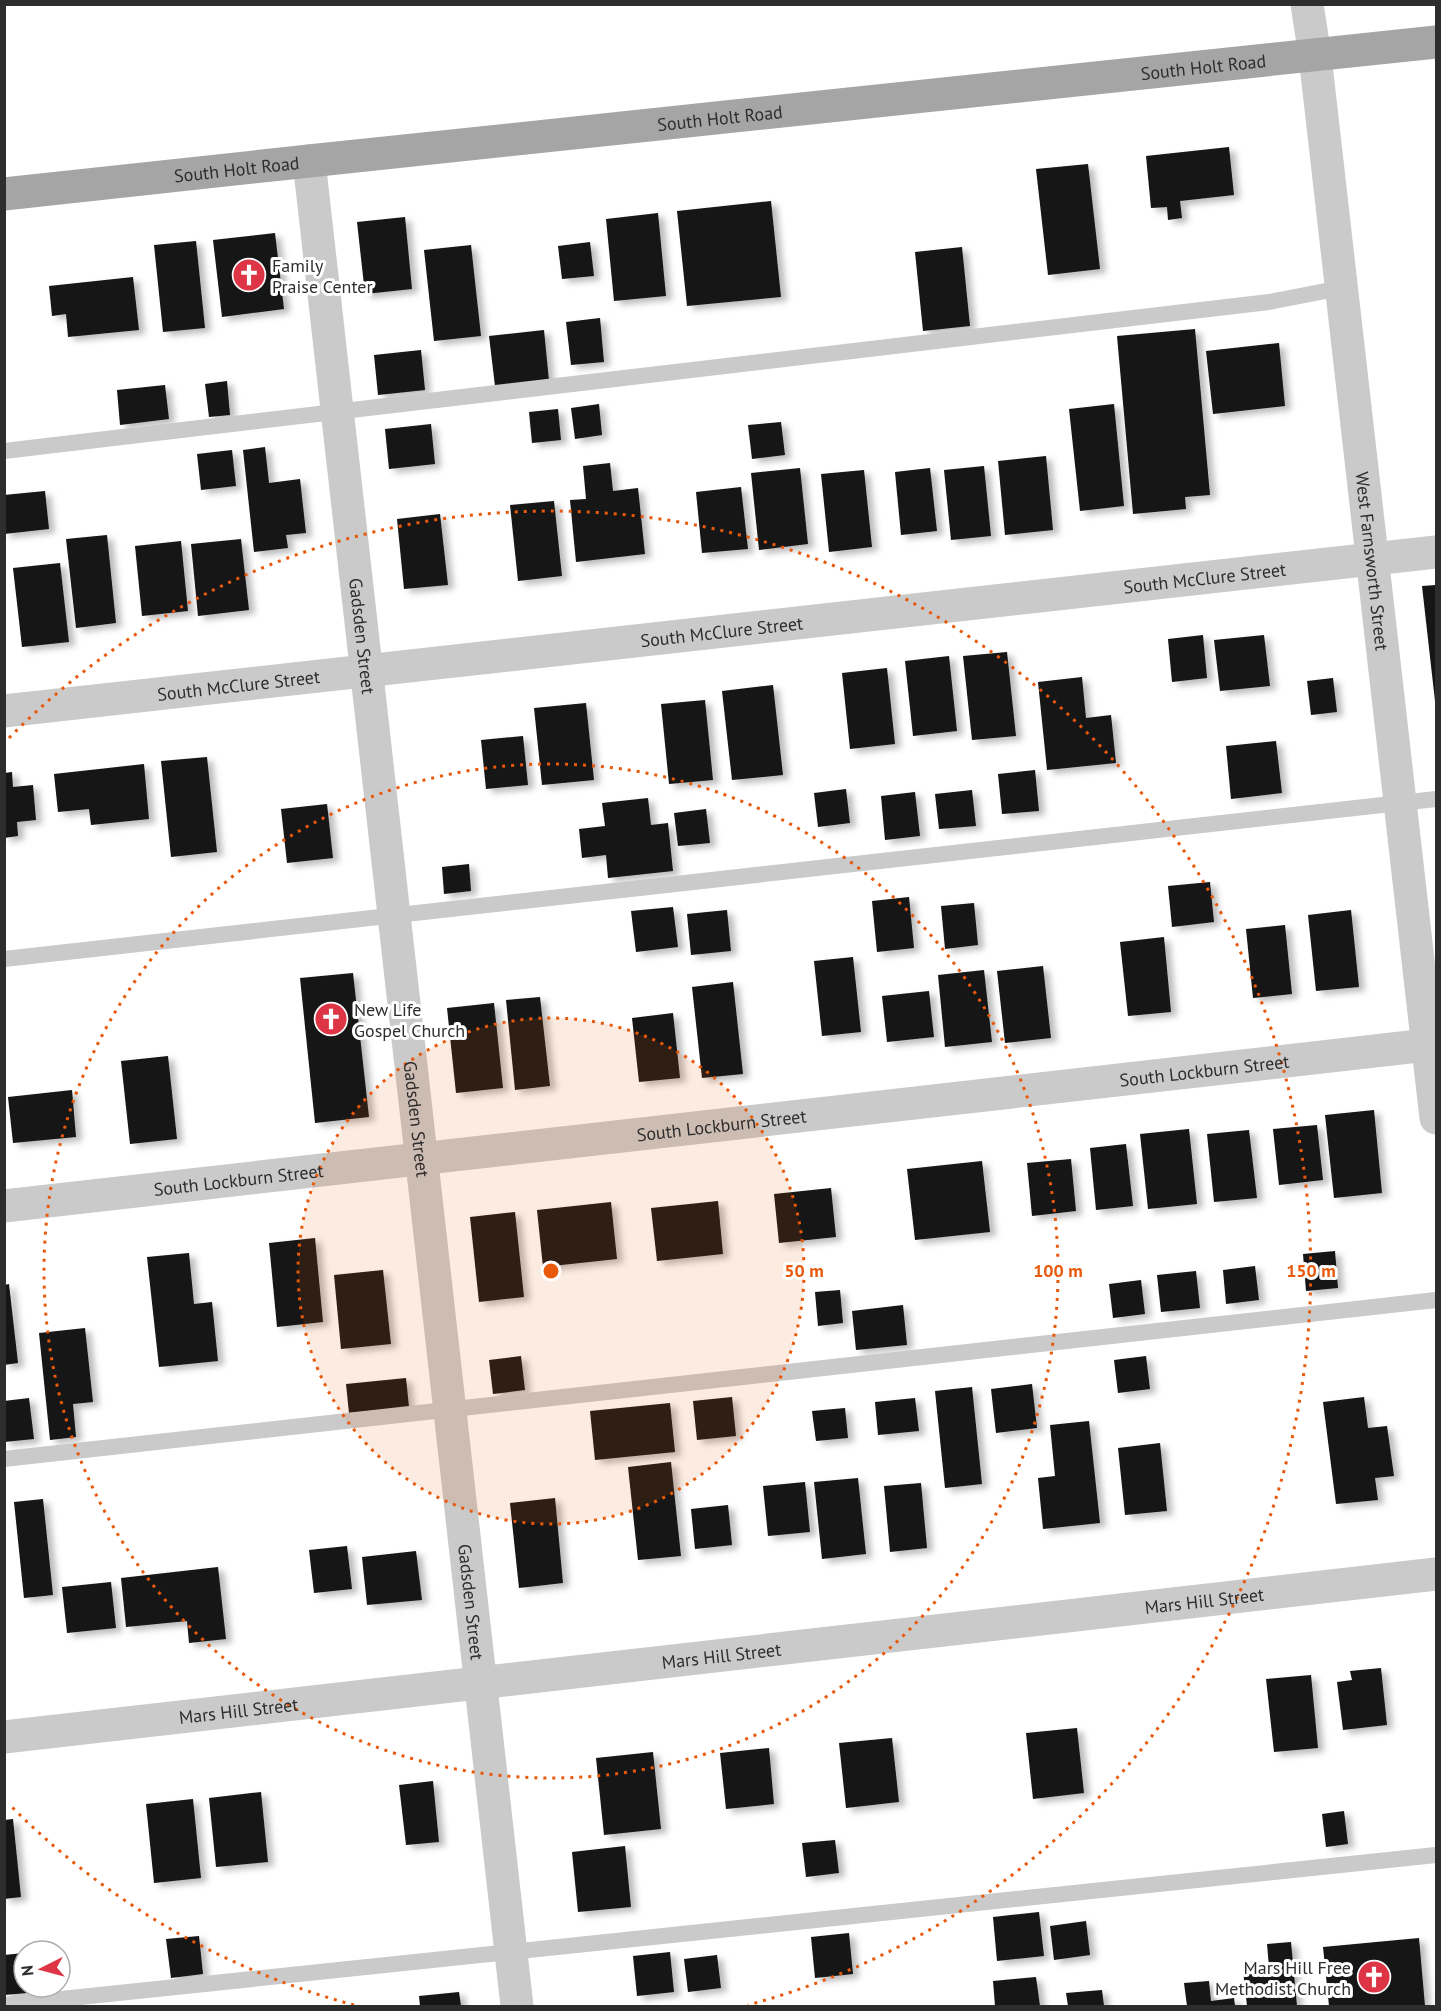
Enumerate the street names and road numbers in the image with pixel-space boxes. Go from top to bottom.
street label: South Holt Road [1139,49,1267,85]
street label: South Holt Road [656,100,784,136]
street label: South Holt Road [173,151,300,187]
street label: West Farnsworth Street [1351,470,1394,652]
street label: South McClure Street [1122,557,1287,598]
street label: Gadsden Street [345,577,381,695]
street label: South McClure Street [639,611,804,652]
street label: South McClure Street [156,665,321,705]
street label: South Lockburn Street [1118,1049,1290,1091]
street label: Gadsden Street [399,1060,435,1178]
street label: South Lockburn Street [635,1104,807,1146]
street label: South Lockburn Street [152,1158,325,1200]
street label: Gadsden Street [453,1543,489,1661]
street label: Mars Hill Street [1143,1582,1265,1619]
street label: Mars Hill Street [660,1637,782,1674]
street label: Mars Hill Street [178,1692,299,1729]

